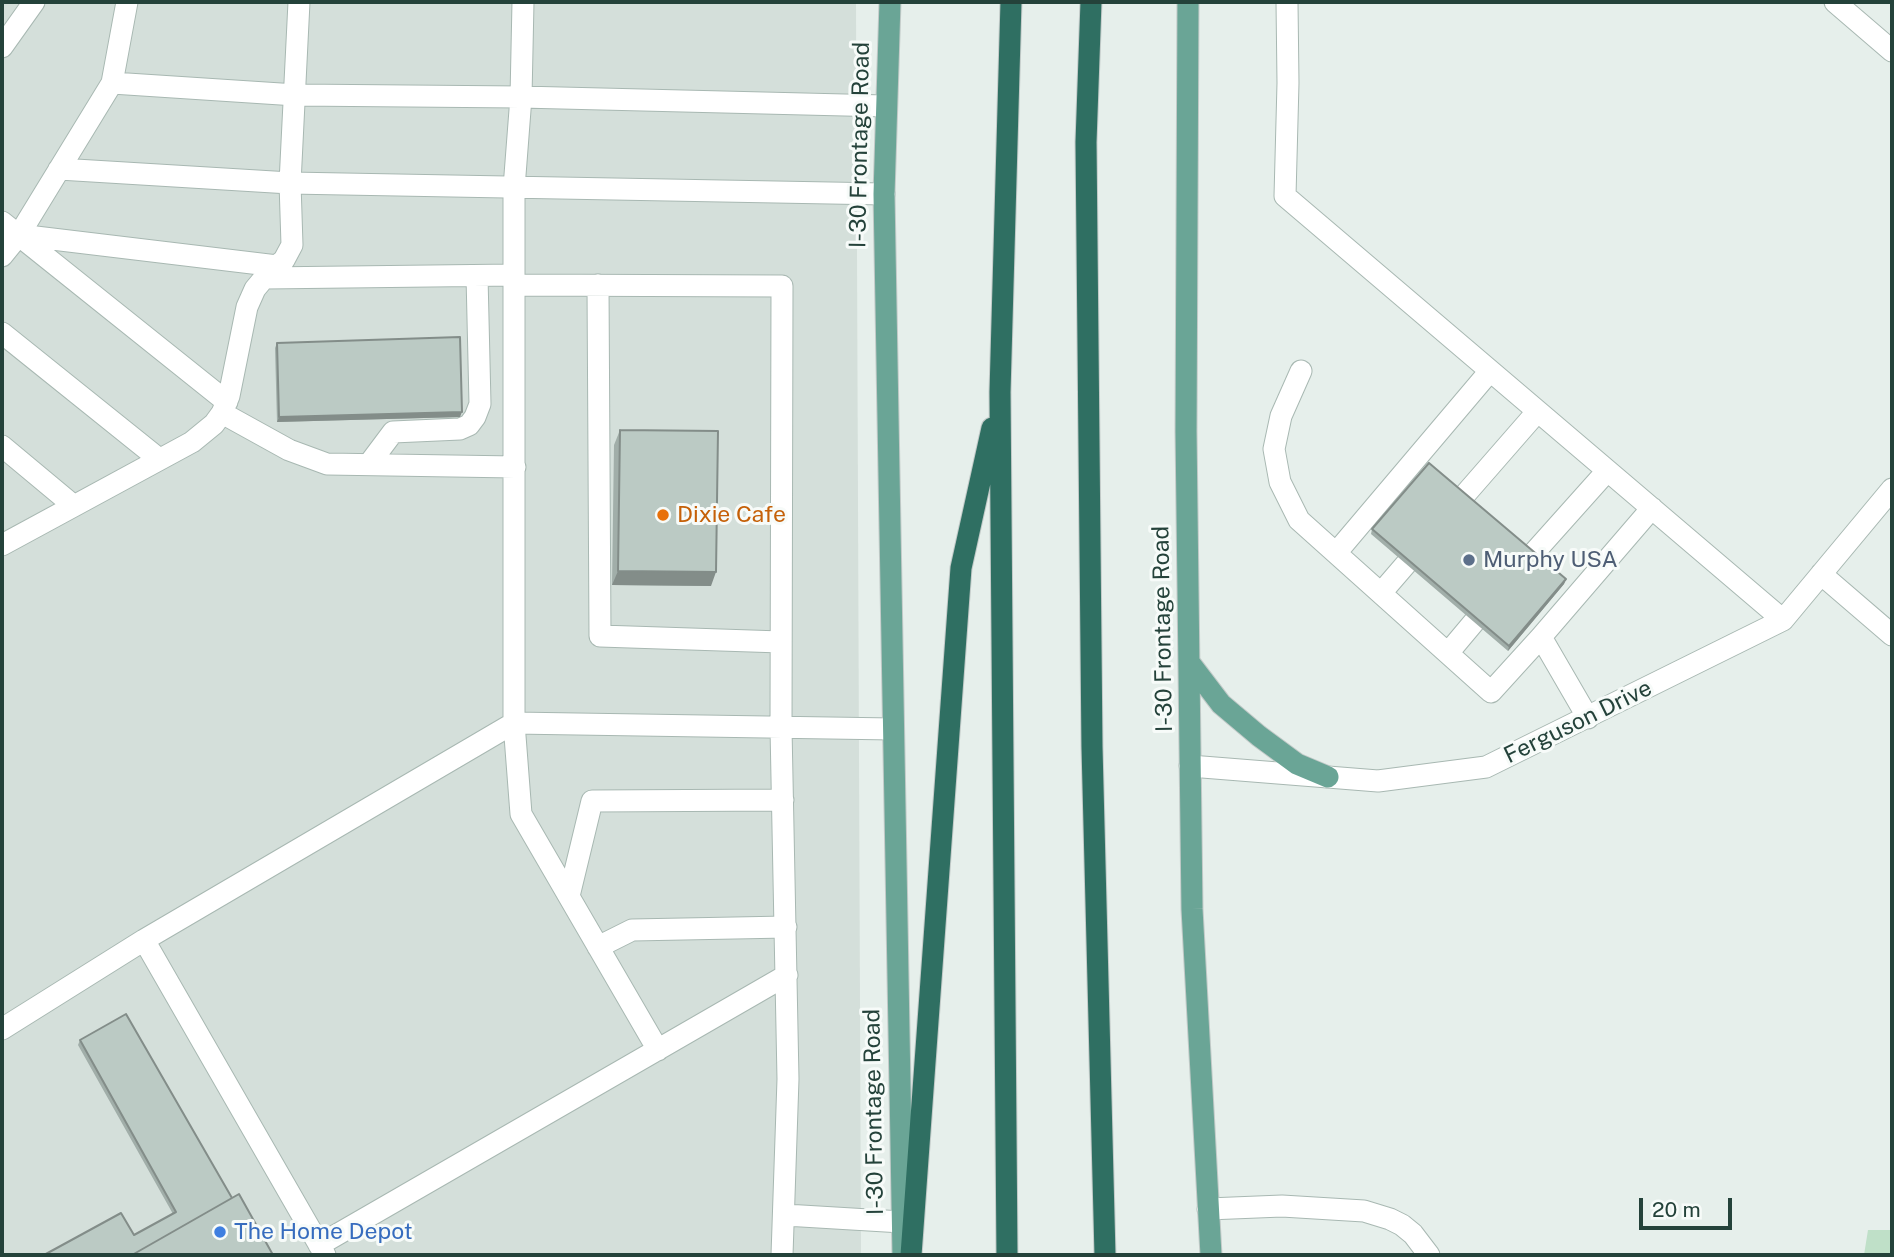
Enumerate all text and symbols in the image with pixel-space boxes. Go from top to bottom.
street label: I-30 Frontage Road [844,42,876,248]
place label: Dixie Cafe [677,501,786,529]
marker: Dixie Cafe [655,507,671,523]
street label: I-30 Frontage Road [1147,526,1179,732]
place label: Murphy USA [1483,546,1618,574]
marker: Murphy USA [1461,552,1477,568]
street label: Ferguson Drive [1500,674,1656,770]
street label: I-30 Frontage Road [858,1009,890,1215]
scale bar [1642,1184,1735,1228]
text: 20 m [1652,1197,1701,1222]
place label: The Home Depot [234,1218,413,1246]
marker: The Home Depot [212,1224,228,1240]

